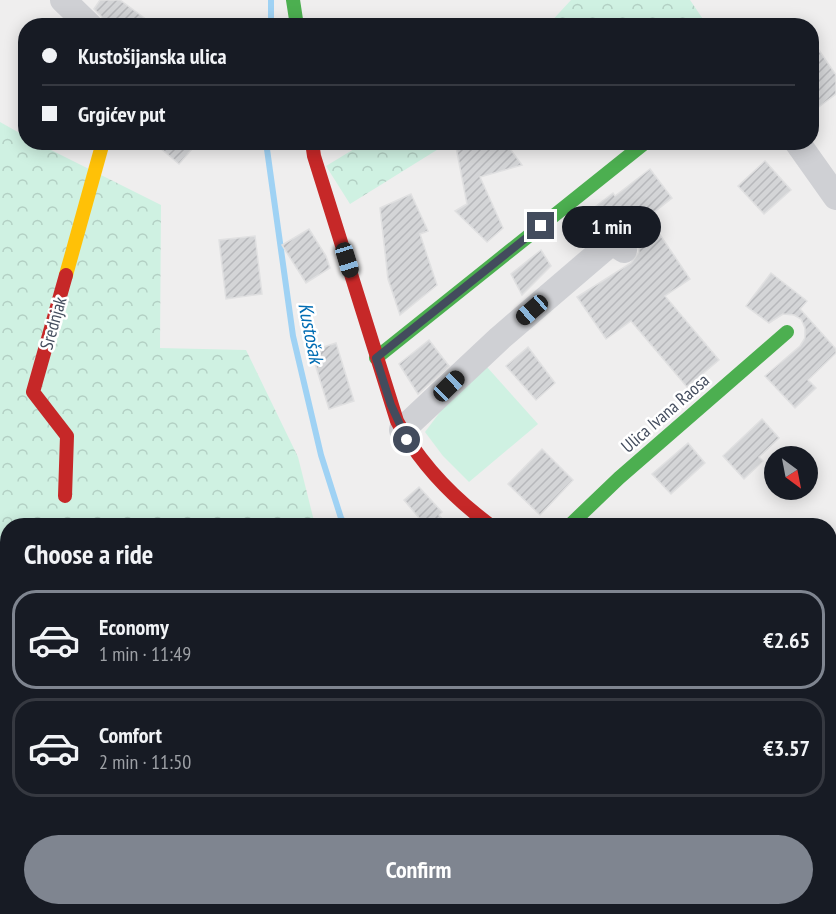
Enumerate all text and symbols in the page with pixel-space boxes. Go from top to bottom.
text: Kustošijanska ulica [78,42,227,70]
text: Grgićev put [78,100,165,128]
callout: 1 min [562,205,661,247]
route end [527,212,554,239]
text: 1 min [591,214,632,240]
car [333,240,361,280]
car [513,291,551,329]
street label: Srednjak [35,294,71,352]
water label: Kustošak [292,300,330,368]
car [430,367,468,405]
street label: Ulica Ivana Raosa [616,369,714,457]
route start [393,426,420,453]
north arrow [764,446,818,500]
map controls [764,446,818,500]
text: Choose a ride [24,537,153,571]
icon: car [27,613,81,667]
text: Economy [99,613,169,641]
text: €2.65 [763,626,810,654]
text: 1 min · 11:49 [99,641,191,667]
icon: car [27,721,81,775]
text: Comfort [99,721,162,749]
text: €3.57 [763,734,810,762]
text: 2 min · 11:50 [99,749,191,775]
button: Confirm [24,835,813,904]

